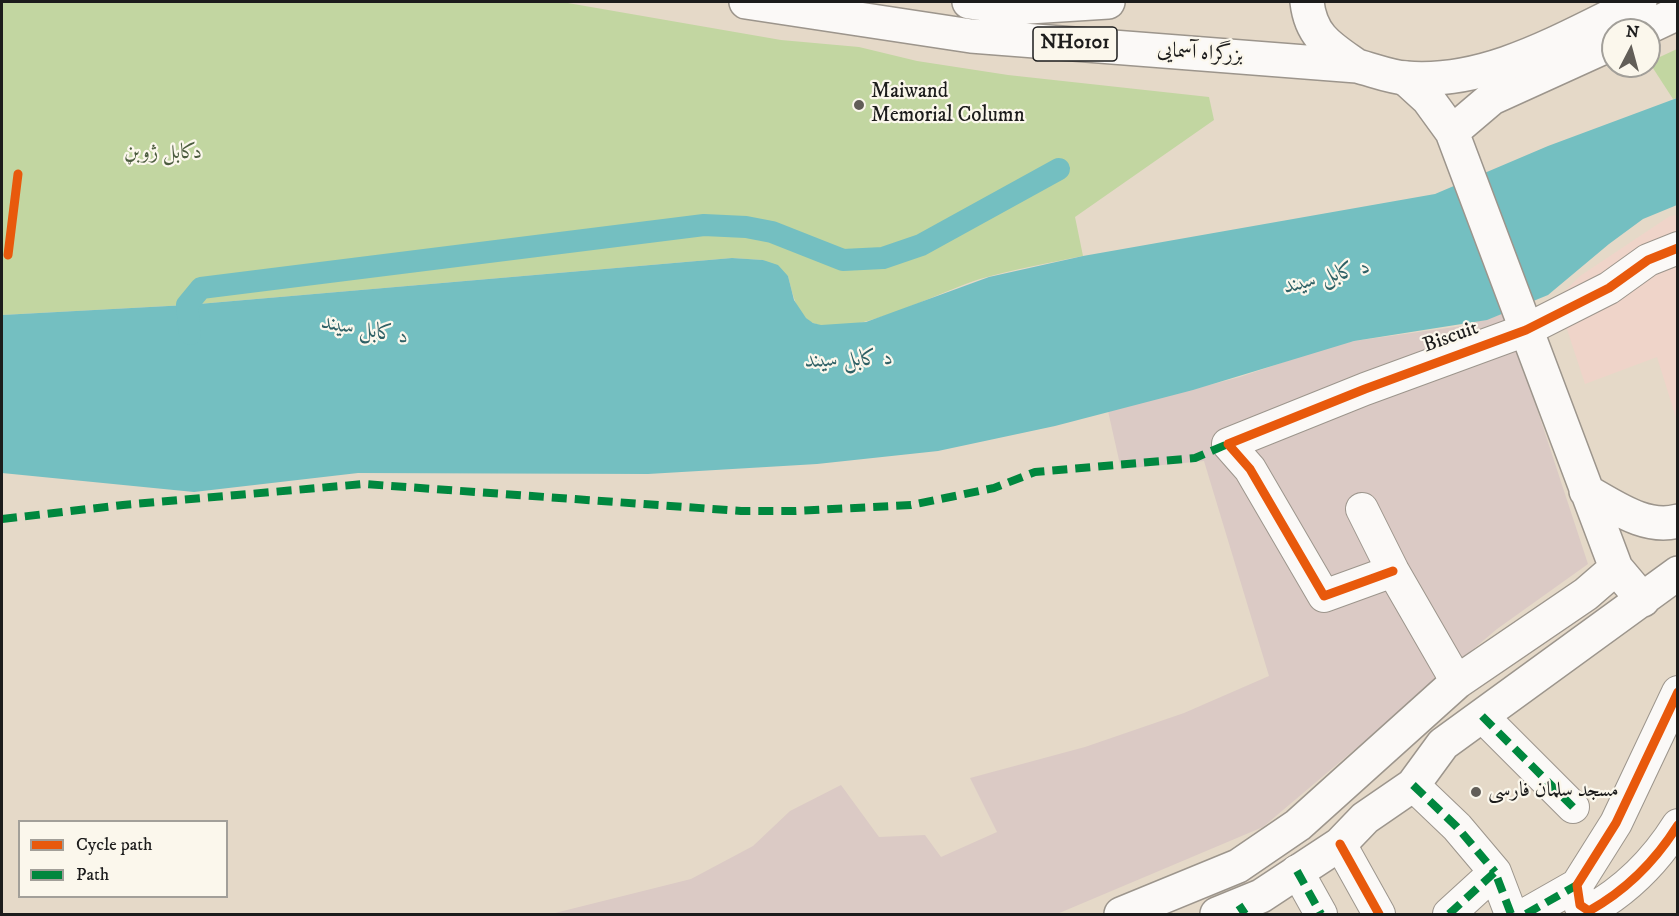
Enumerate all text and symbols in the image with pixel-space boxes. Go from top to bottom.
north arrow [1601,18,1661,78]
text: N [1625,21,1640,43]
road number: NH0101 [1033,27,1117,61]
street label: بزرگراه آسمایی [1156,38,1244,70]
place label: Maiwand Memorial Column [871,80,1025,130]
marker: Maiwand Memorial Column [852,98,866,112]
park label: دکابل ژوبڼ [124,141,202,167]
water label: د کابل سيند [1281,254,1373,302]
water label: د کابل سيند [319,310,411,352]
street label: Biscuit [1420,316,1482,360]
water label: د کابل سيند [804,346,894,376]
place label: مسجد سلمان فارسی [1488,779,1619,805]
marker: مسجد سلمان فارسی [1469,785,1483,799]
legend [18,820,228,898]
text: Cycle path [76,834,153,856]
text: Path [76,864,109,886]

